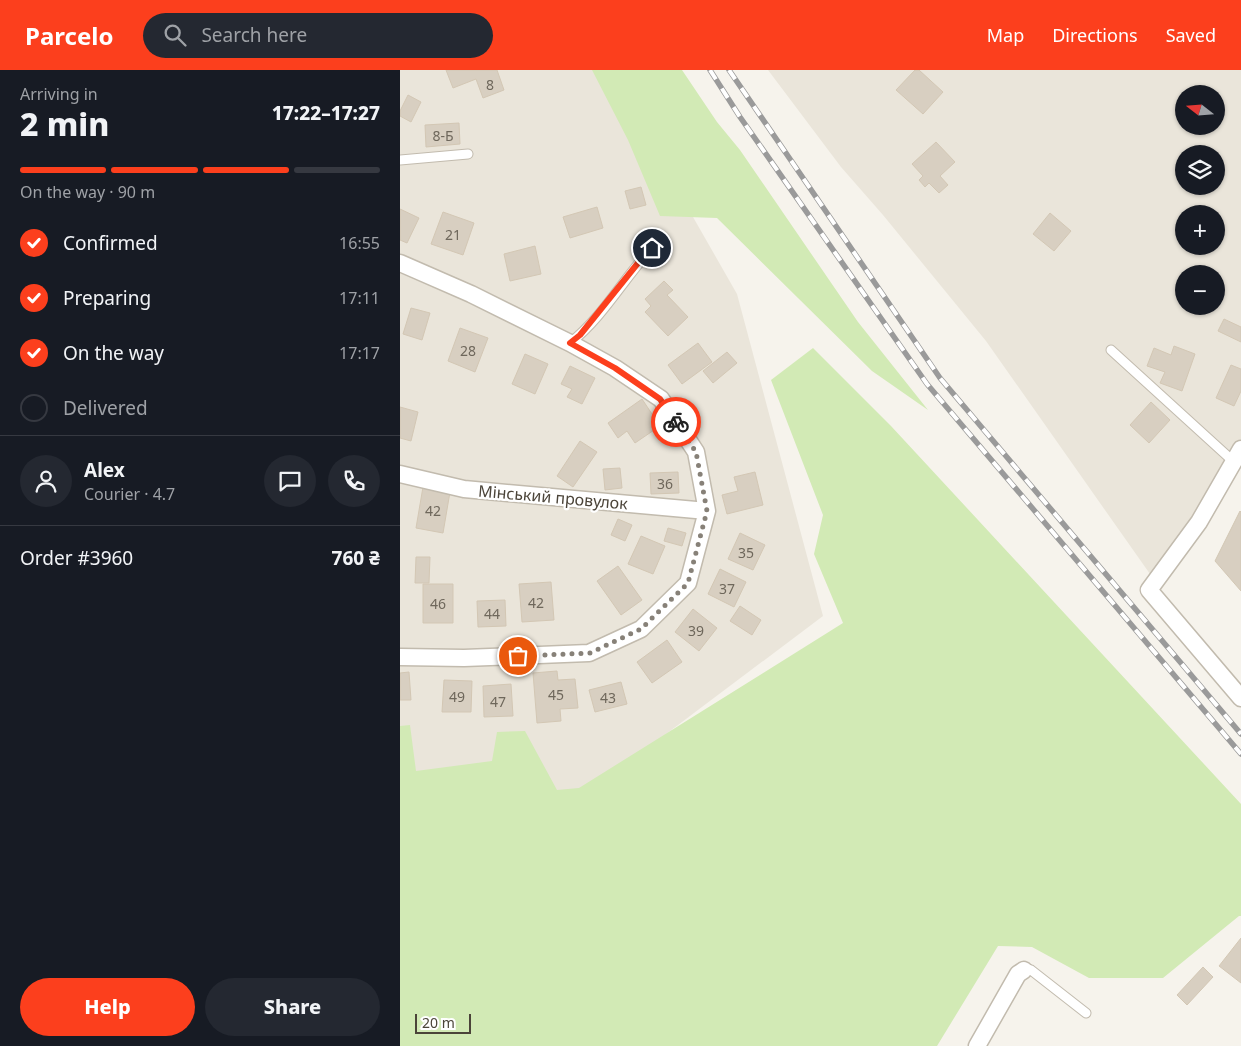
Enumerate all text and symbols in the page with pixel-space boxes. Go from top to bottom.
search box [143,13,493,58]
text: Parcelo [25,19,113,52]
icon: search [161,21,189,49]
text: Search here [201,22,307,48]
text: Map [987,23,1024,47]
text: Directions [1052,23,1138,47]
text: Saved [1166,23,1216,47]
house number: 8 [486,75,494,94]
text: Arriving in [20,83,98,105]
north arrow [1175,85,1225,135]
map controls [1175,85,1225,315]
text: 17:22–17:27 [272,100,380,126]
text: 2 min [20,102,109,145]
house number: 8-Б [432,126,454,145]
button: layers [1175,145,1225,195]
text: On the way · 90 m [20,181,155,203]
button: + [1175,205,1225,255]
house number: 21 [445,225,461,244]
pin [631,227,673,269]
icon: check [20,229,48,257]
text: Confirmed [63,230,158,256]
text: 16:55 [339,232,380,254]
icon: home [638,234,666,262]
button: − [1175,265,1225,315]
icon: check [20,284,48,312]
text: Preparing [63,285,151,311]
text: 17:11 [339,287,380,309]
icon: check [20,339,48,367]
text: On the way [63,340,164,366]
house number: 28 [460,341,476,360]
text: 17:17 [339,342,380,364]
text: Delivered [63,395,148,421]
courier [651,397,701,447]
icon: bike [662,408,690,436]
button: person [20,455,72,507]
button: chat [264,455,316,507]
button: phone [328,455,380,507]
text: Alex [84,457,125,483]
house number: 36 [657,474,673,493]
street label: Мінський провулок [477,479,629,515]
text: Courier · 4.7 [84,483,175,505]
house number: 42 [425,501,441,520]
house number: 35 [738,543,754,562]
text: Order #3960 [20,545,133,571]
text: 760 ₴ [332,545,380,571]
house number: 37 [719,579,735,598]
house number: 42 [528,593,544,612]
house number: 46 [430,594,446,613]
house number: 44 [484,604,500,623]
house number: 39 [688,621,704,640]
pin [497,635,539,677]
icon: bag [504,642,532,670]
house number: 45 [548,685,564,704]
house number: 49 [449,687,465,706]
house number: 43 [600,688,616,707]
house number: 47 [490,692,506,711]
button: Help [20,978,195,1036]
button: Share [205,978,380,1036]
scale bar [415,1011,471,1034]
text: 20 m [422,1013,455,1032]

